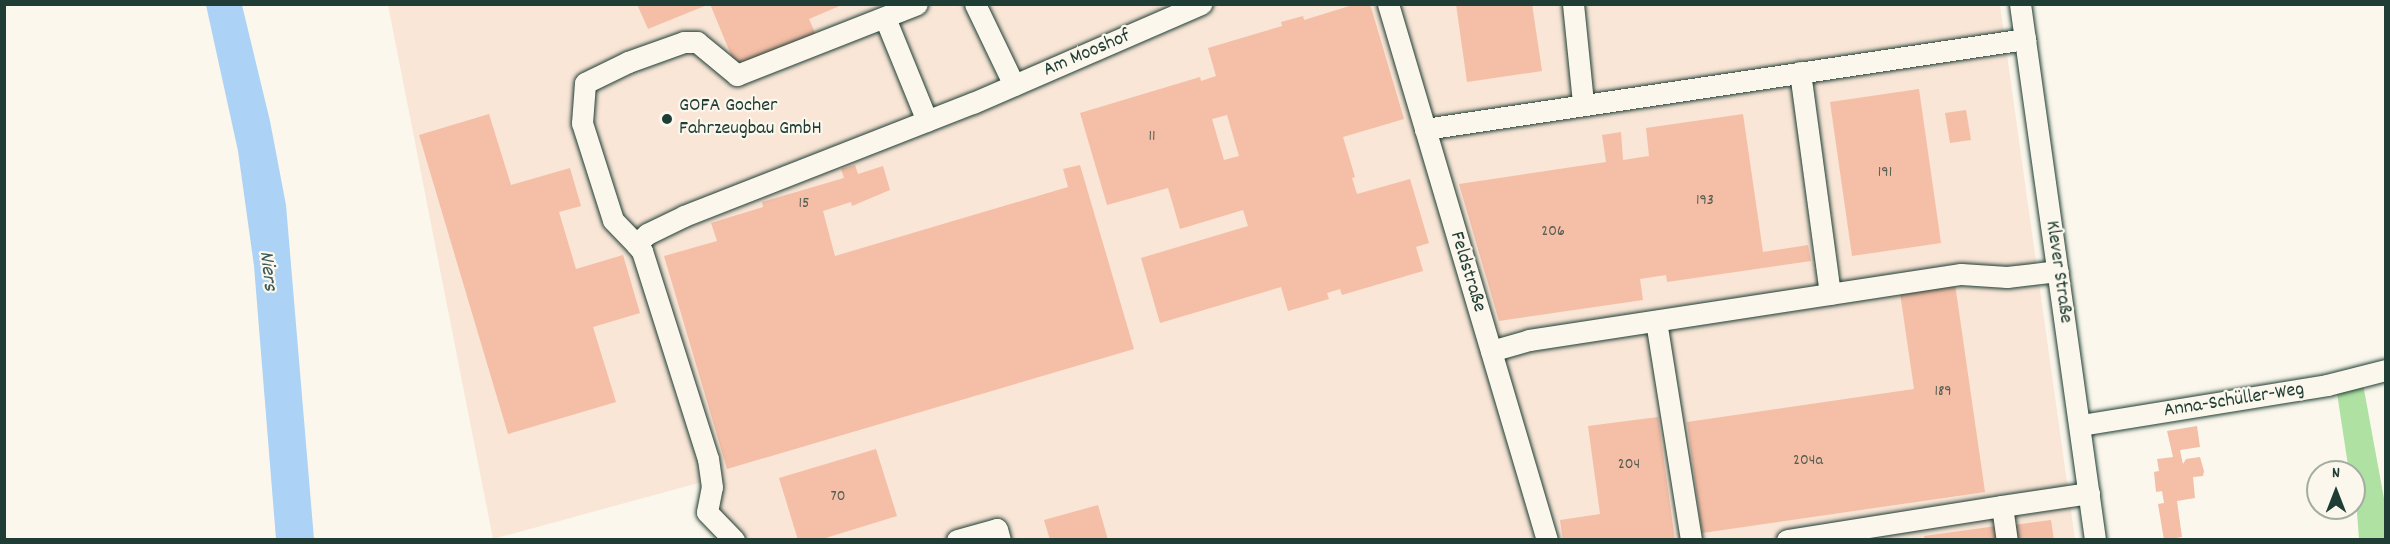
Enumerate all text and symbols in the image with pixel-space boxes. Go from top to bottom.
street label: Am Mooshof [1040,25,1134,83]
place label: GOFA Gocher Fahrzeugbau GmbH [679,95,822,142]
marker: GOFA Gocher Fahrzeugbau GmbH [660,112,674,126]
house number: 11 [1148,127,1156,147]
house number: 191 [1878,163,1892,183]
house number: 193 [1696,191,1714,211]
house number: 15 [799,194,809,214]
street label: Klever Straße [2039,219,2077,325]
house number: 206 [1541,222,1565,242]
street label: Feldstraße [1443,229,1491,315]
water label: Niers [252,250,282,292]
street label: Anna-Schüller-Weg [2162,378,2306,424]
house number: 189 [1934,382,1952,402]
house number: 204a [1793,451,1823,471]
house number: 204 [1618,455,1640,475]
north arrow [2306,460,2366,520]
text: N [2332,462,2340,485]
house number: 70 [831,487,845,507]

